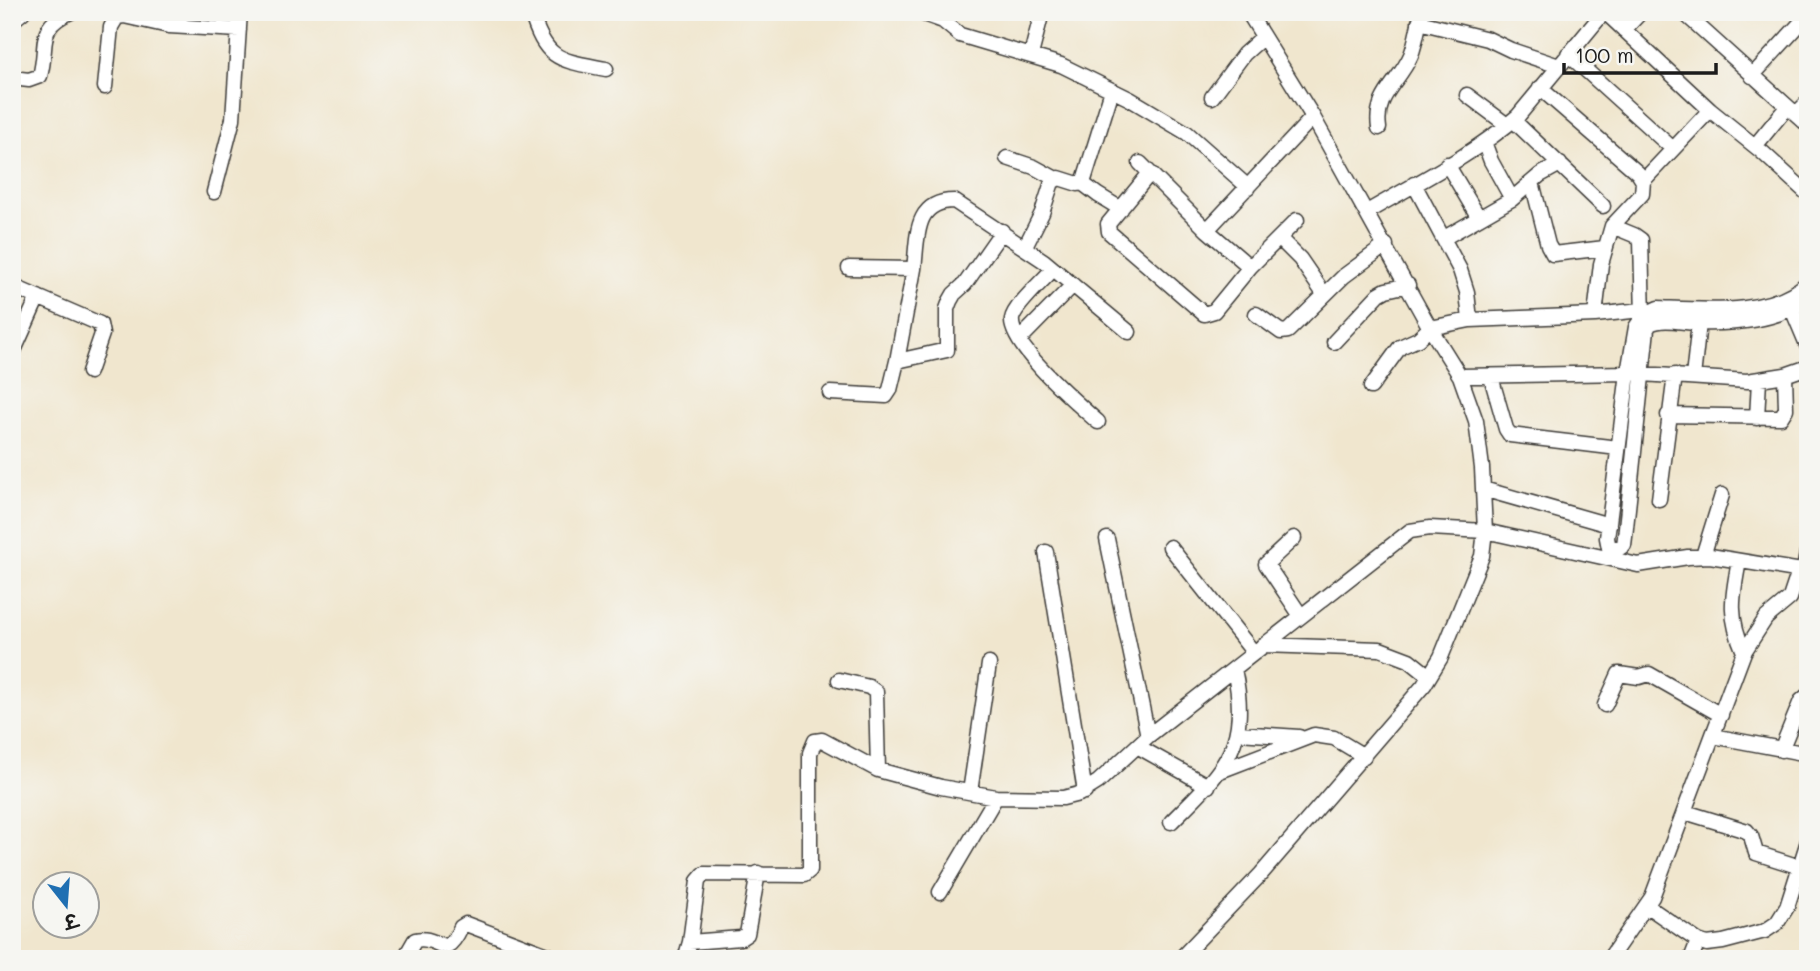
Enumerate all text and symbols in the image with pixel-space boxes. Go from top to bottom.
scale bar [1564,32,1717,76]
text: 100 m [1575,41,1634,68]
north arrow [32,870,102,940]
text: उ [59,907,83,936]

